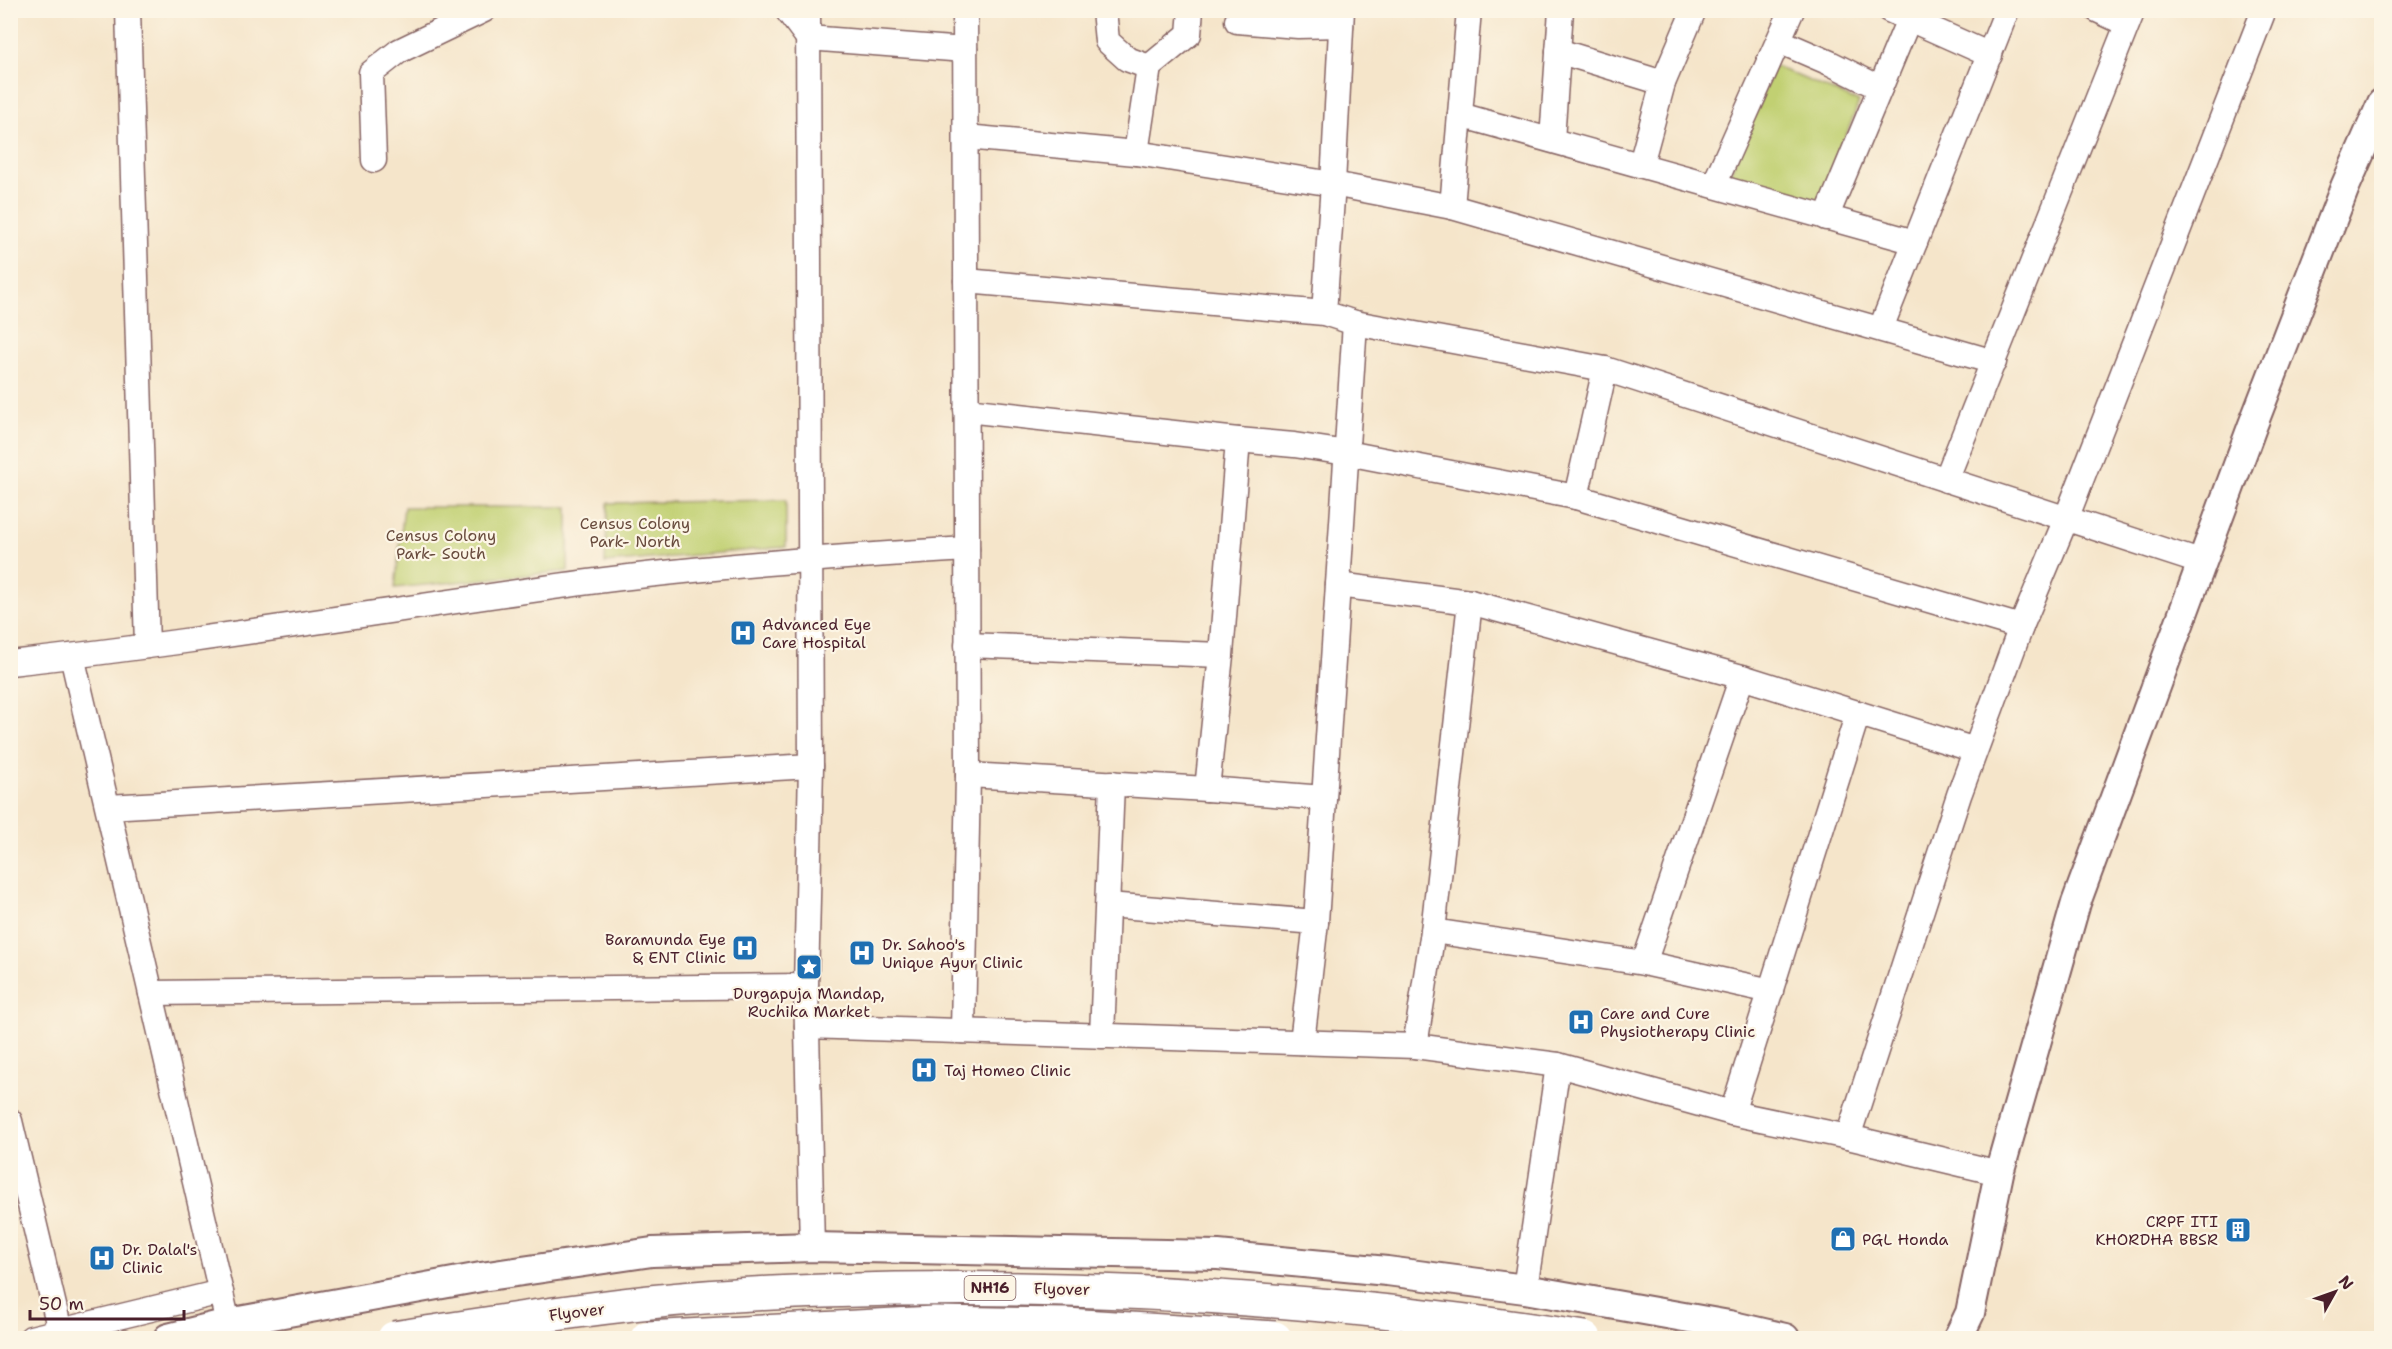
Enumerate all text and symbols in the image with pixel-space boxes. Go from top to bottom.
park label: Census Colony Park- North [580,513,690,552]
park label: Census Colony Park- South [386,525,496,564]
place label: Advanced Eye Care Hospital [762,614,871,653]
hospital icon: Advanced Eye Care Hospital [728,618,758,648]
place label: Baramunda Eye & ENT Clinic [605,929,726,968]
hospital icon: Baramunda Eye & ENT Clinic [730,933,760,963]
place label: Dr. Sahoo's Unique Ayur Clinic [882,934,1023,973]
hospital icon: Dr. Sahoo's Unique Ayur Clinic [847,938,877,968]
place icon: Durgapuja Mandap, Ruchika Market [794,952,824,982]
place label: Durgapuja Mandap, Ruchika Market [733,983,885,1022]
place label: Care and Cure Physiotherapy Clinic [1600,1003,1755,1042]
hospital icon: Care and Cure Physiotherapy Clinic [1566,1007,1596,1037]
hospital icon: Taj Homeo Clinic [909,1055,939,1085]
place label: Taj Homeo Clinic [944,1060,1071,1081]
place label: CRPF ITI KHORDHA BBSR [2095,1211,2218,1250]
building icon: CRPF ITI KHORDHA BBSR [2223,1215,2253,1245]
shop icon: PGL Honda [1828,1224,1858,1254]
place label: PGL Honda [1862,1229,1949,1250]
place label: Dr. Dalal's Clinic [122,1239,198,1278]
hospital icon: Dr. Dalal's Clinic [87,1243,117,1273]
north arrow [2305,1262,2365,1322]
text: N [2334,1271,2358,1294]
road number: NH16 [964,1276,1016,1300]
street label: Flyover [1034,1278,1090,1300]
scale bar [30,1283,184,1321]
text: 50 m [39,1292,84,1316]
street label: Flyover [548,1298,606,1326]

